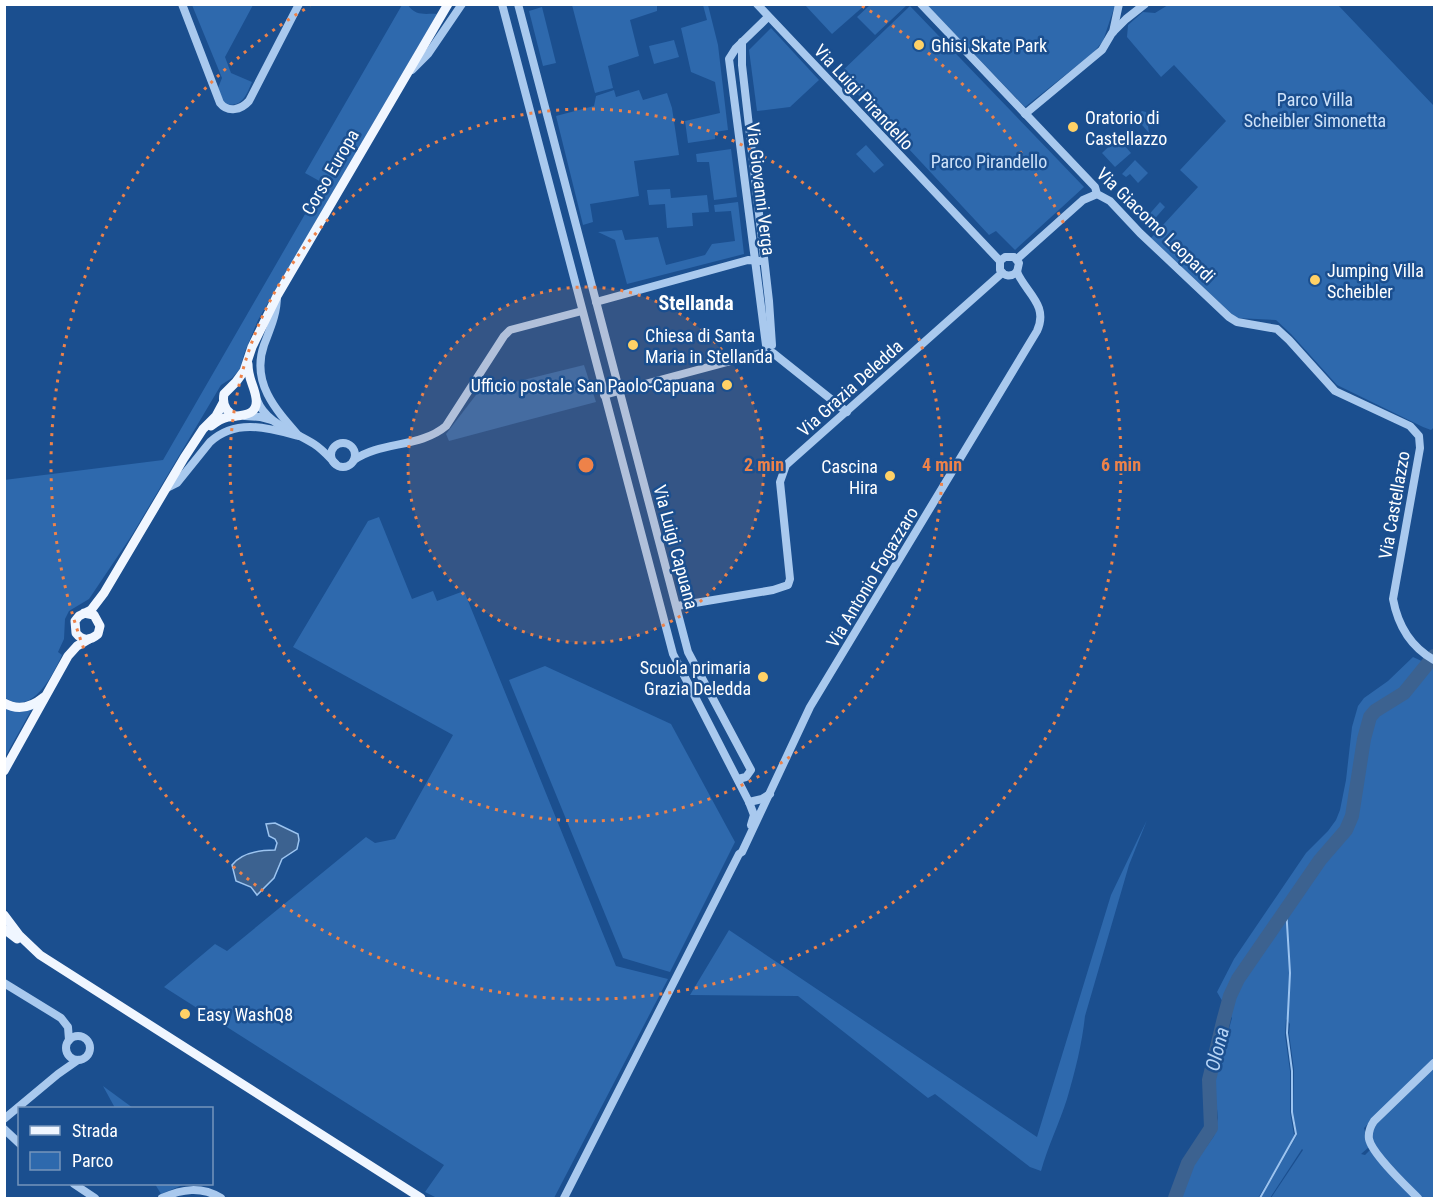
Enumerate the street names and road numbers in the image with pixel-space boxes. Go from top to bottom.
street label: Via Luigi Pirandello [810,40,918,154]
street label: Via Giovanni Verga [742,121,780,257]
street label: Corso Europa [297,125,363,219]
street label: Via Giacomo Leopardi [1092,163,1220,287]
street label: Via Grazia Deledda [793,335,907,441]
street label: Via Castellazzo [1374,449,1414,561]
street label: Via Luigi Capuana [649,483,703,611]
street label: Via Antonio Fogazzaro [822,503,922,651]

